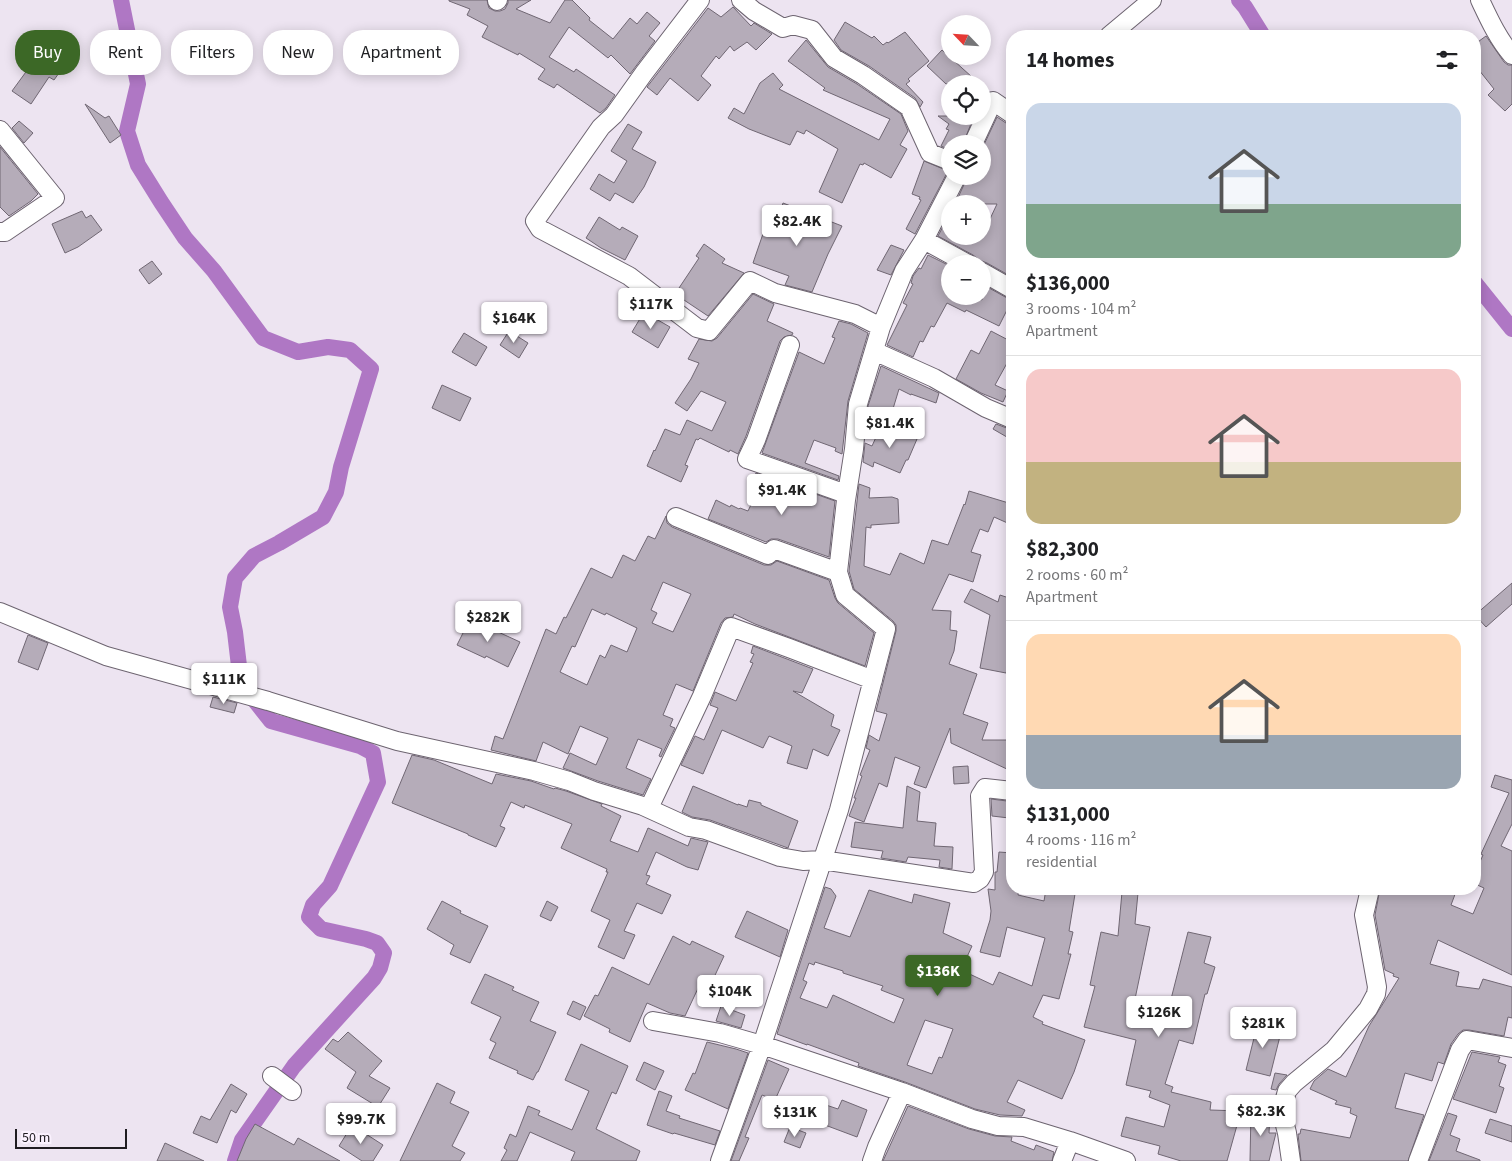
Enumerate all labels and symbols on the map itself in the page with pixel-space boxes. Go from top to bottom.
north arrow [941,15,991,65]
pin: $82.4K [756,204,838,247]
pin: $117K [616,288,686,330]
pin: $164K [479,302,549,344]
pin: $81.4K [849,406,931,449]
pin: $91.4K [741,474,823,516]
pin: $282K [453,600,523,643]
pin: $111K [189,662,259,705]
pin: $136K [903,954,973,997]
pin: $104K [695,974,765,1017]
pin: $126K [1124,996,1194,1038]
pin: $281K [1228,1006,1298,1049]
pin: $82.3K [1220,1094,1302,1137]
pin: $131K [760,1096,830,1138]
pin: $99.7K [320,1102,402,1145]
scale bar [15,1126,128,1149]

